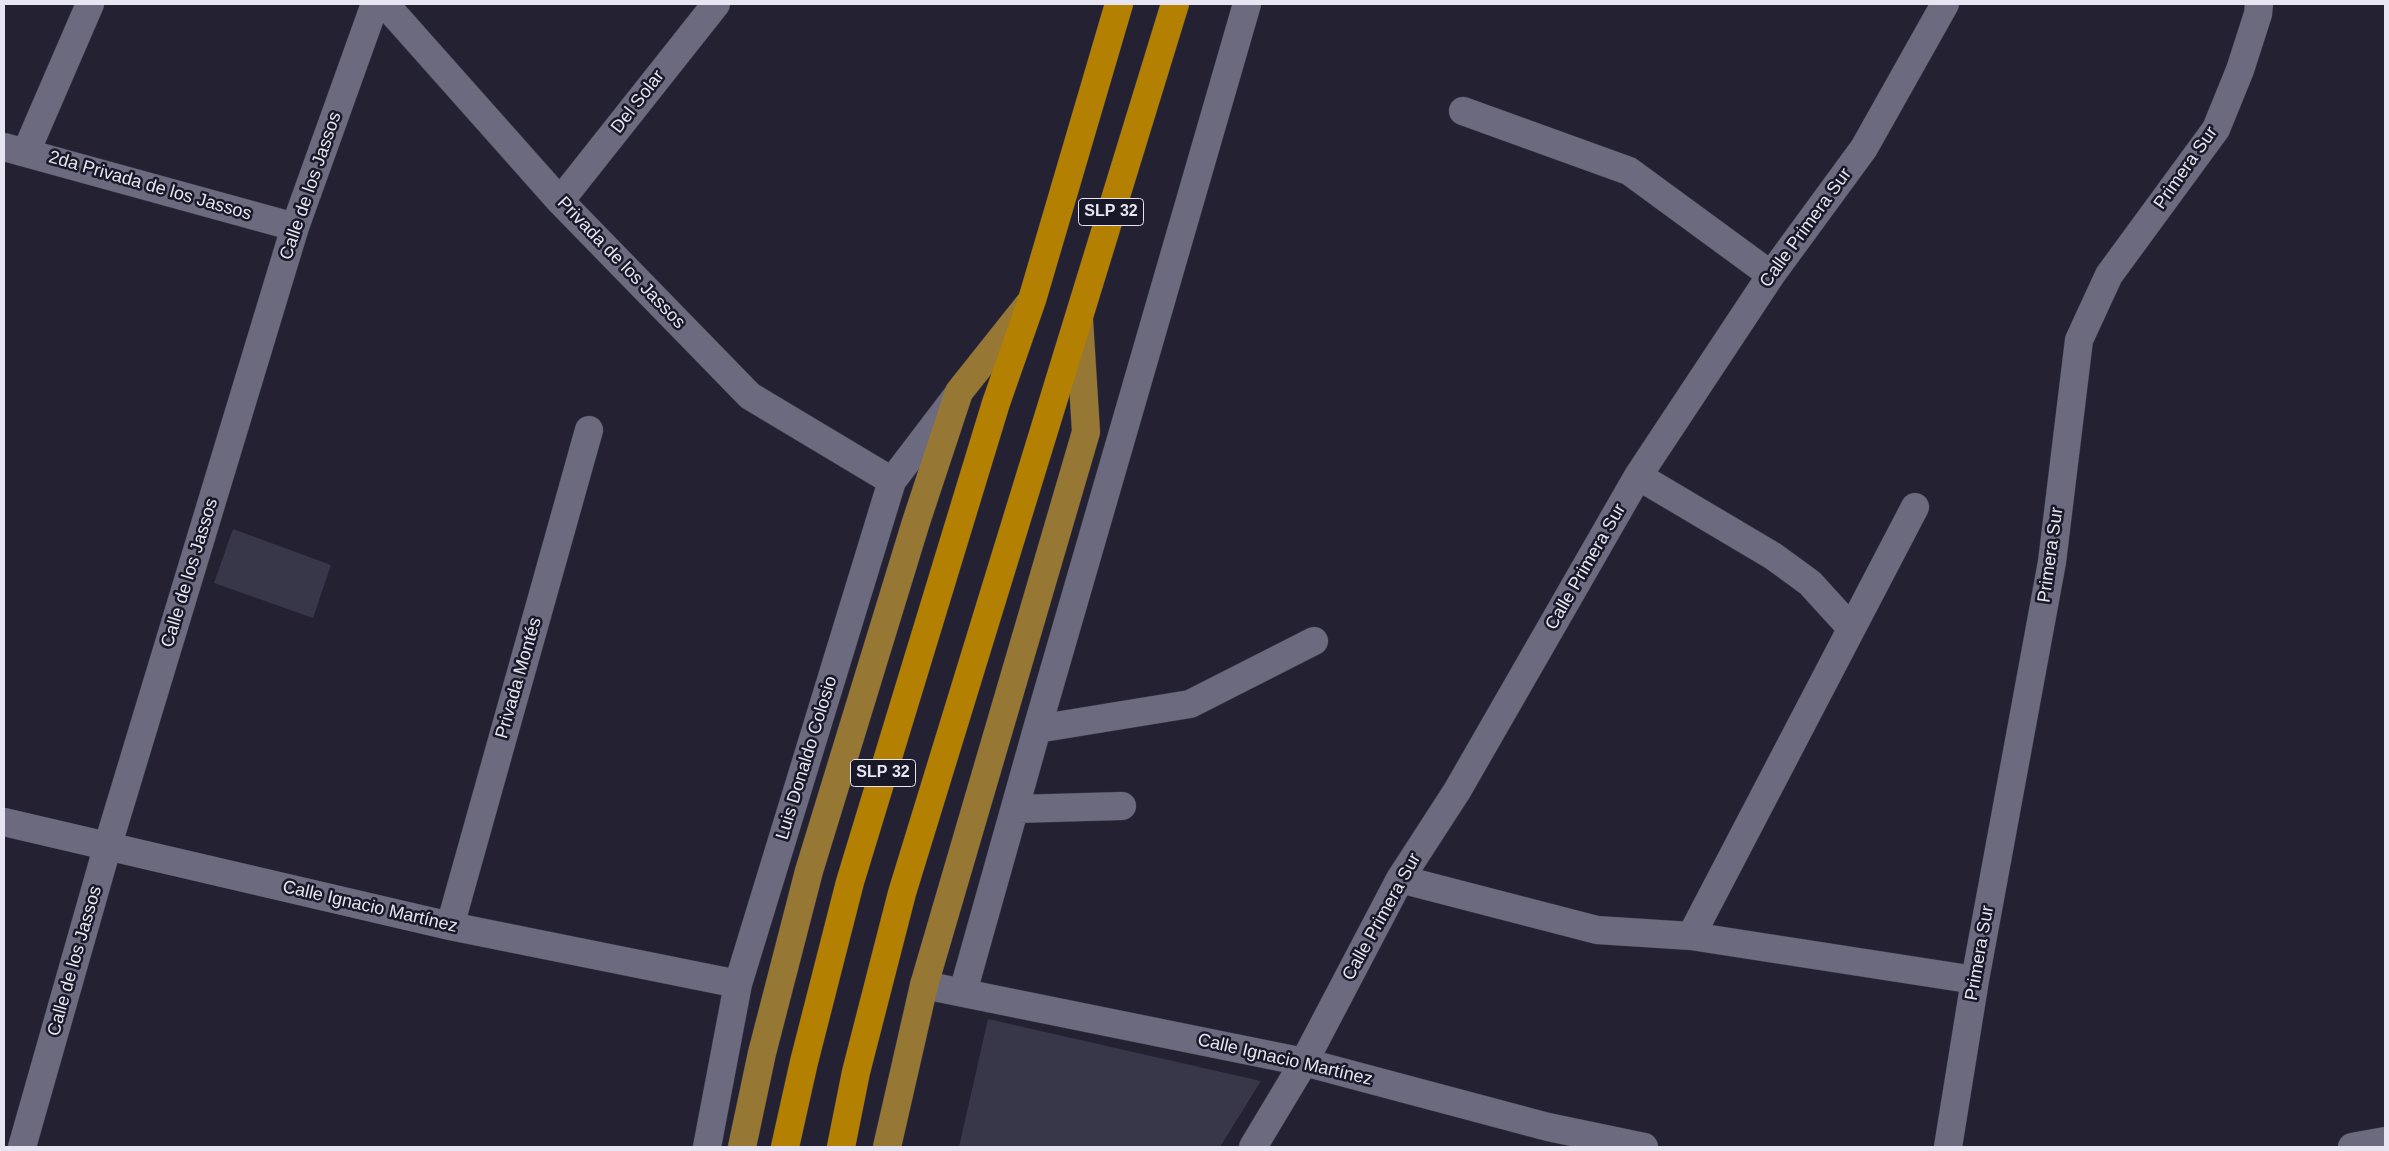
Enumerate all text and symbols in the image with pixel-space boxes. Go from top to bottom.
street label: Del Solar [607,66,669,138]
street label: Calle de los Jassos [276,109,346,263]
street label: Primera Sur [2150,122,2222,214]
street label: 2da Privada de los Jassos [46,147,254,225]
street label: Calle Primera Sur [1756,164,1856,292]
street label: Privada de los Jassos [552,193,690,333]
road number: SLP 32 [1078,198,1144,226]
street label: Calle de los Jassos [157,496,223,650]
street label: Calle Primera Sur [1541,500,1631,634]
street label: Primera Sur [2034,506,2068,604]
street label: Privada Montés [491,615,547,741]
street label: Luis Donaldo Colosio [772,674,842,842]
road number: SLP 32 [850,760,916,786]
street label: Calle Primera Sur [1338,850,1426,984]
street label: Calle Ignacio Martínez [280,876,460,938]
street label: Calle de los Jassos [43,883,107,1039]
street label: Primera Sur [1961,904,1999,1002]
street label: Calle Ignacio Martínez [1195,1029,1375,1091]

